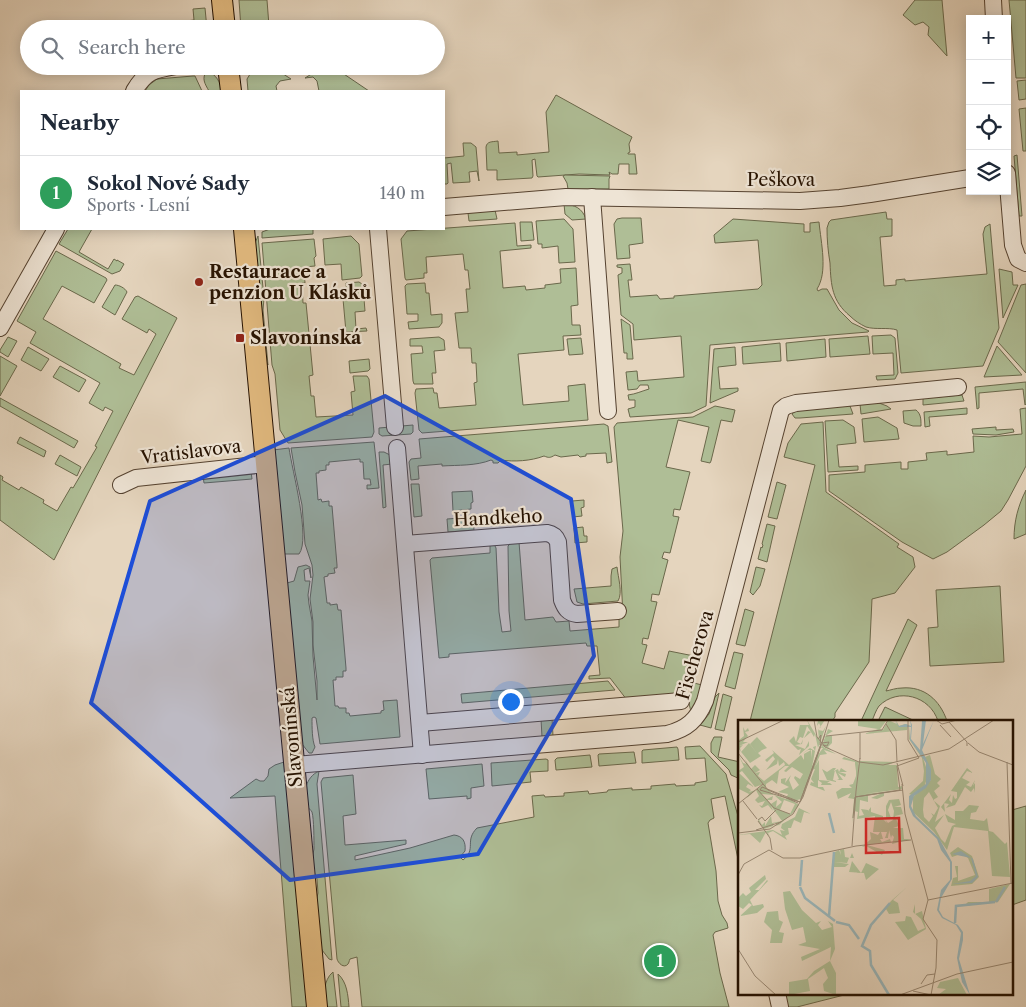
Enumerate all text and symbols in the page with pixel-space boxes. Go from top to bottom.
map controls [966,15,1011,195]
button: + [966,15,1011,60]
search box [20,20,445,75]
icon: search [38,34,66,62]
text: Search here [78,36,186,59]
button: − [966,60,1011,105]
button: locate [966,105,1011,150]
text: Nearby [40,110,119,135]
button: layers [966,150,1011,195]
street label: Peškova [747,169,816,191]
text: Sokol Nové Sady [87,172,249,195]
text: 1 [52,183,60,203]
text: 140 m [380,183,425,203]
text: Sports · Lesní [87,195,190,215]
place label: Restaurace a penzion U Klásků [209,261,371,304]
marker: Restaurace a penzion U Klásků [193,276,205,288]
place label: Slavonínská [250,327,362,349]
marker: Slavonínská [234,332,246,344]
street label: Vratislavova [138,435,243,469]
street label: Handkeho [453,505,543,531]
street label: Fischerova [672,607,718,702]
street label: Slavonínská [277,685,307,788]
your location [498,689,524,715]
inset map [738,720,1014,994]
pin: 1 [644,942,676,980]

